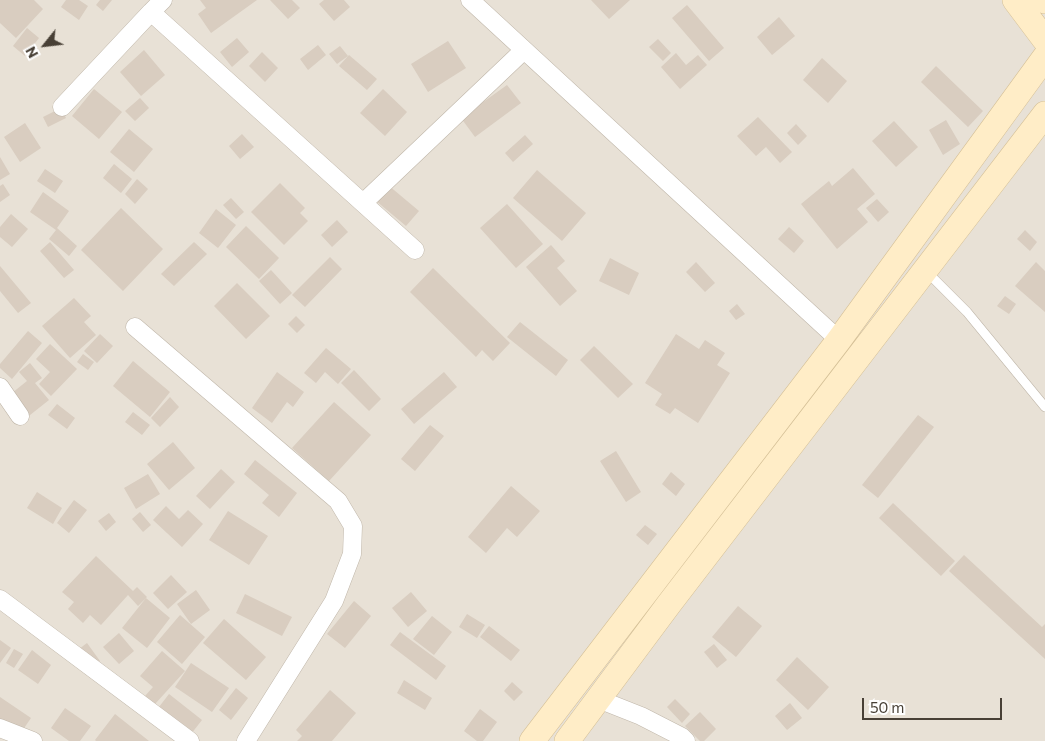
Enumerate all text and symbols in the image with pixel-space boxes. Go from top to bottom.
north arrow [20,20,70,70]
text: N [21,44,41,61]
scale bar [865,688,1005,720]
text: 50 m [870,698,904,716]

